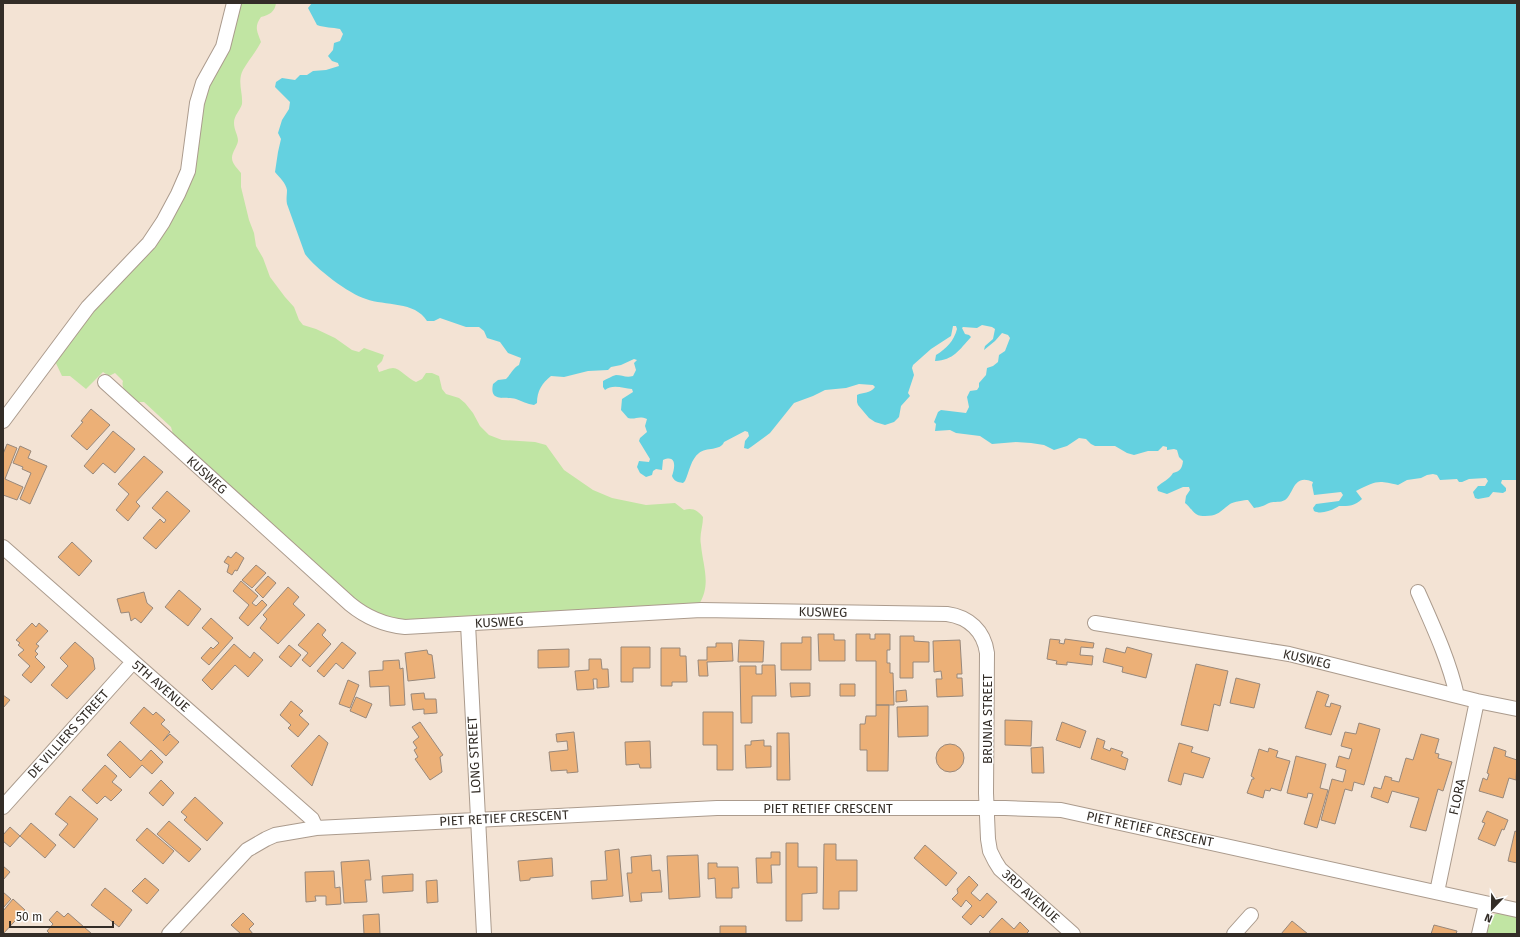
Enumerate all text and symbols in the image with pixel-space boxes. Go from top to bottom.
street label: KUSWEG [184,453,230,497]
street label: KUSWEG [798,604,848,620]
street label: KUSWEG [474,613,524,631]
street label: KUSWEG [1282,646,1332,672]
street label: 5TH AVENUE [129,657,193,715]
street label: BRUNIA STREET [980,674,995,764]
street label: DE VILLIERS STREET [24,686,112,781]
street label: LONG STREET [464,716,484,794]
street label: FLORA [1446,777,1468,816]
street label: PIET RETIEF CRESCENT [763,801,893,816]
street label: PIET RETIEF CRESCENT [439,807,569,829]
street label: PIET RETIEF CRESCENT [1085,808,1215,850]
street label: 3RD AVENUE [999,866,1063,926]
north arrow [1472,889,1512,929]
scale bar [10,903,113,929]
text: 50 m [16,910,42,924]
text: N [1483,910,1494,925]

